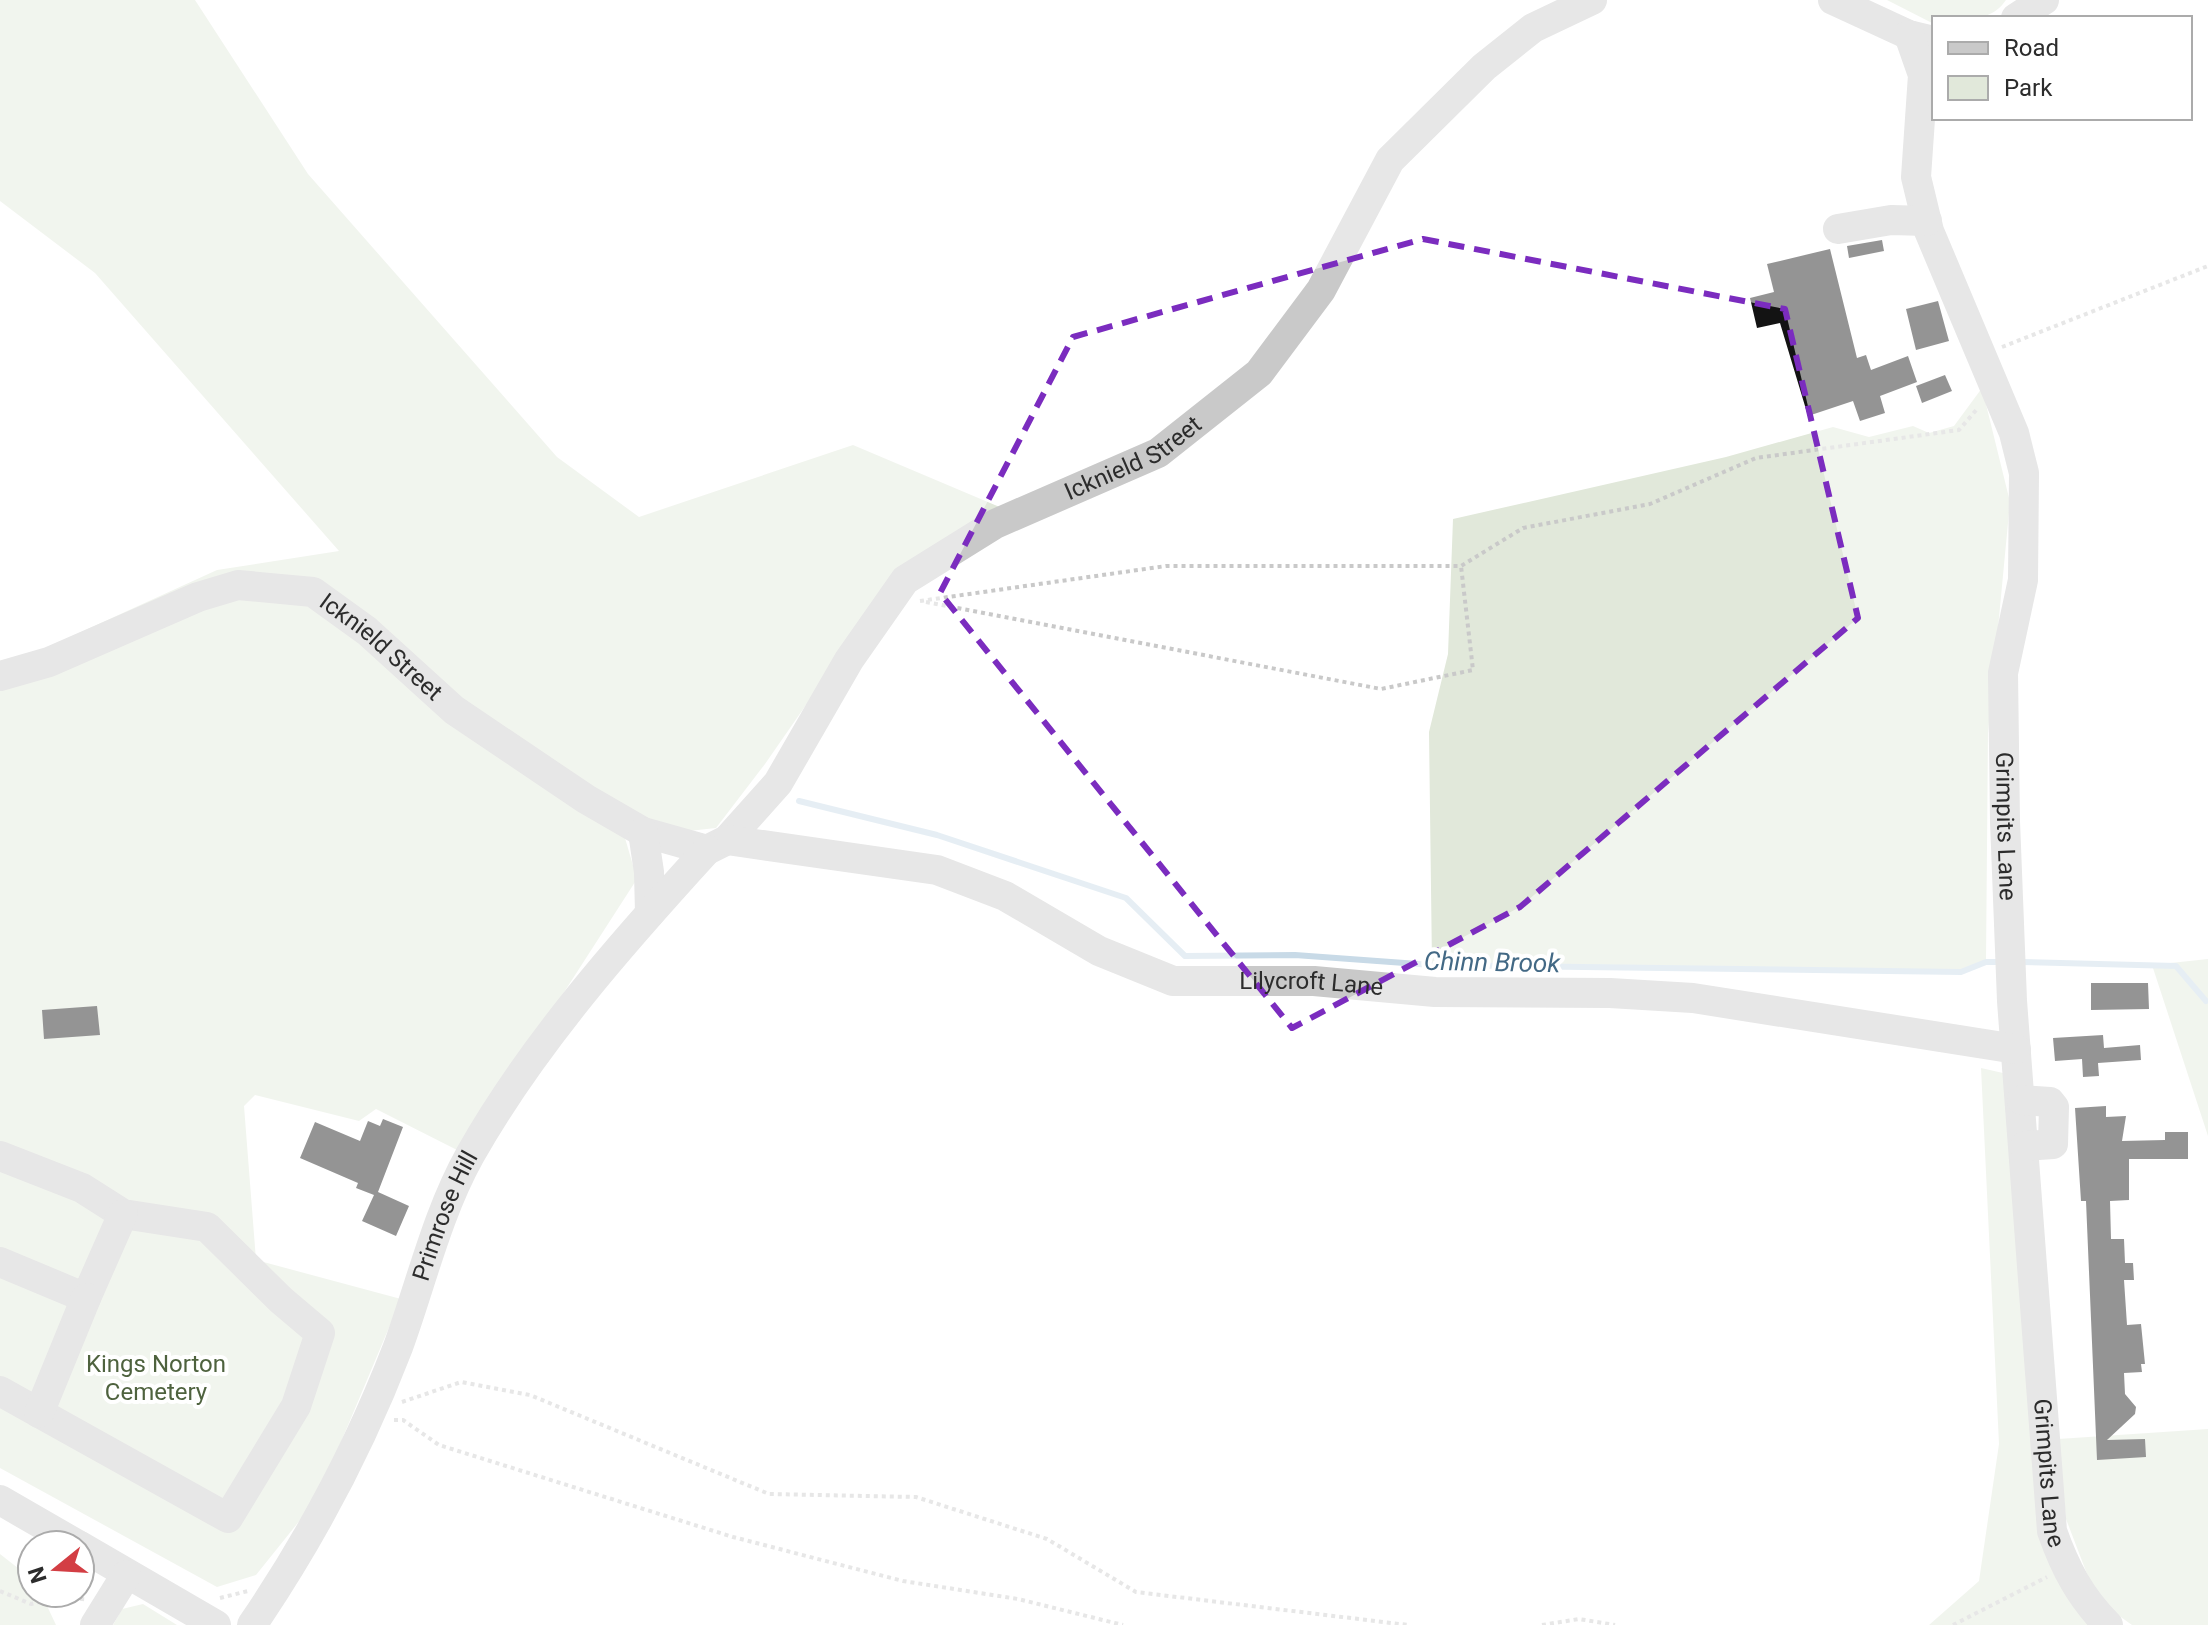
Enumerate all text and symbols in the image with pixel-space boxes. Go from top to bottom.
legend [1932,16,2192,120]
text: Road [2004,34,2059,62]
text: Park [2004,74,2053,102]
street label: Icknield Street [1060,410,1207,506]
street label: Icknield Street [314,587,448,706]
street label: Grimpits Lane [1990,752,2022,901]
water label: Chinn Brook [1424,946,1562,978]
street label: Lilycroft Lane [1239,967,1384,1001]
street label: Primrose Hill [407,1146,484,1284]
park label: Kings Norton Cemetery [86,1350,226,1406]
street label: Grimpits Lane [2028,1398,2071,1551]
north arrow [16,1529,96,1609]
text: N [23,1564,52,1586]

